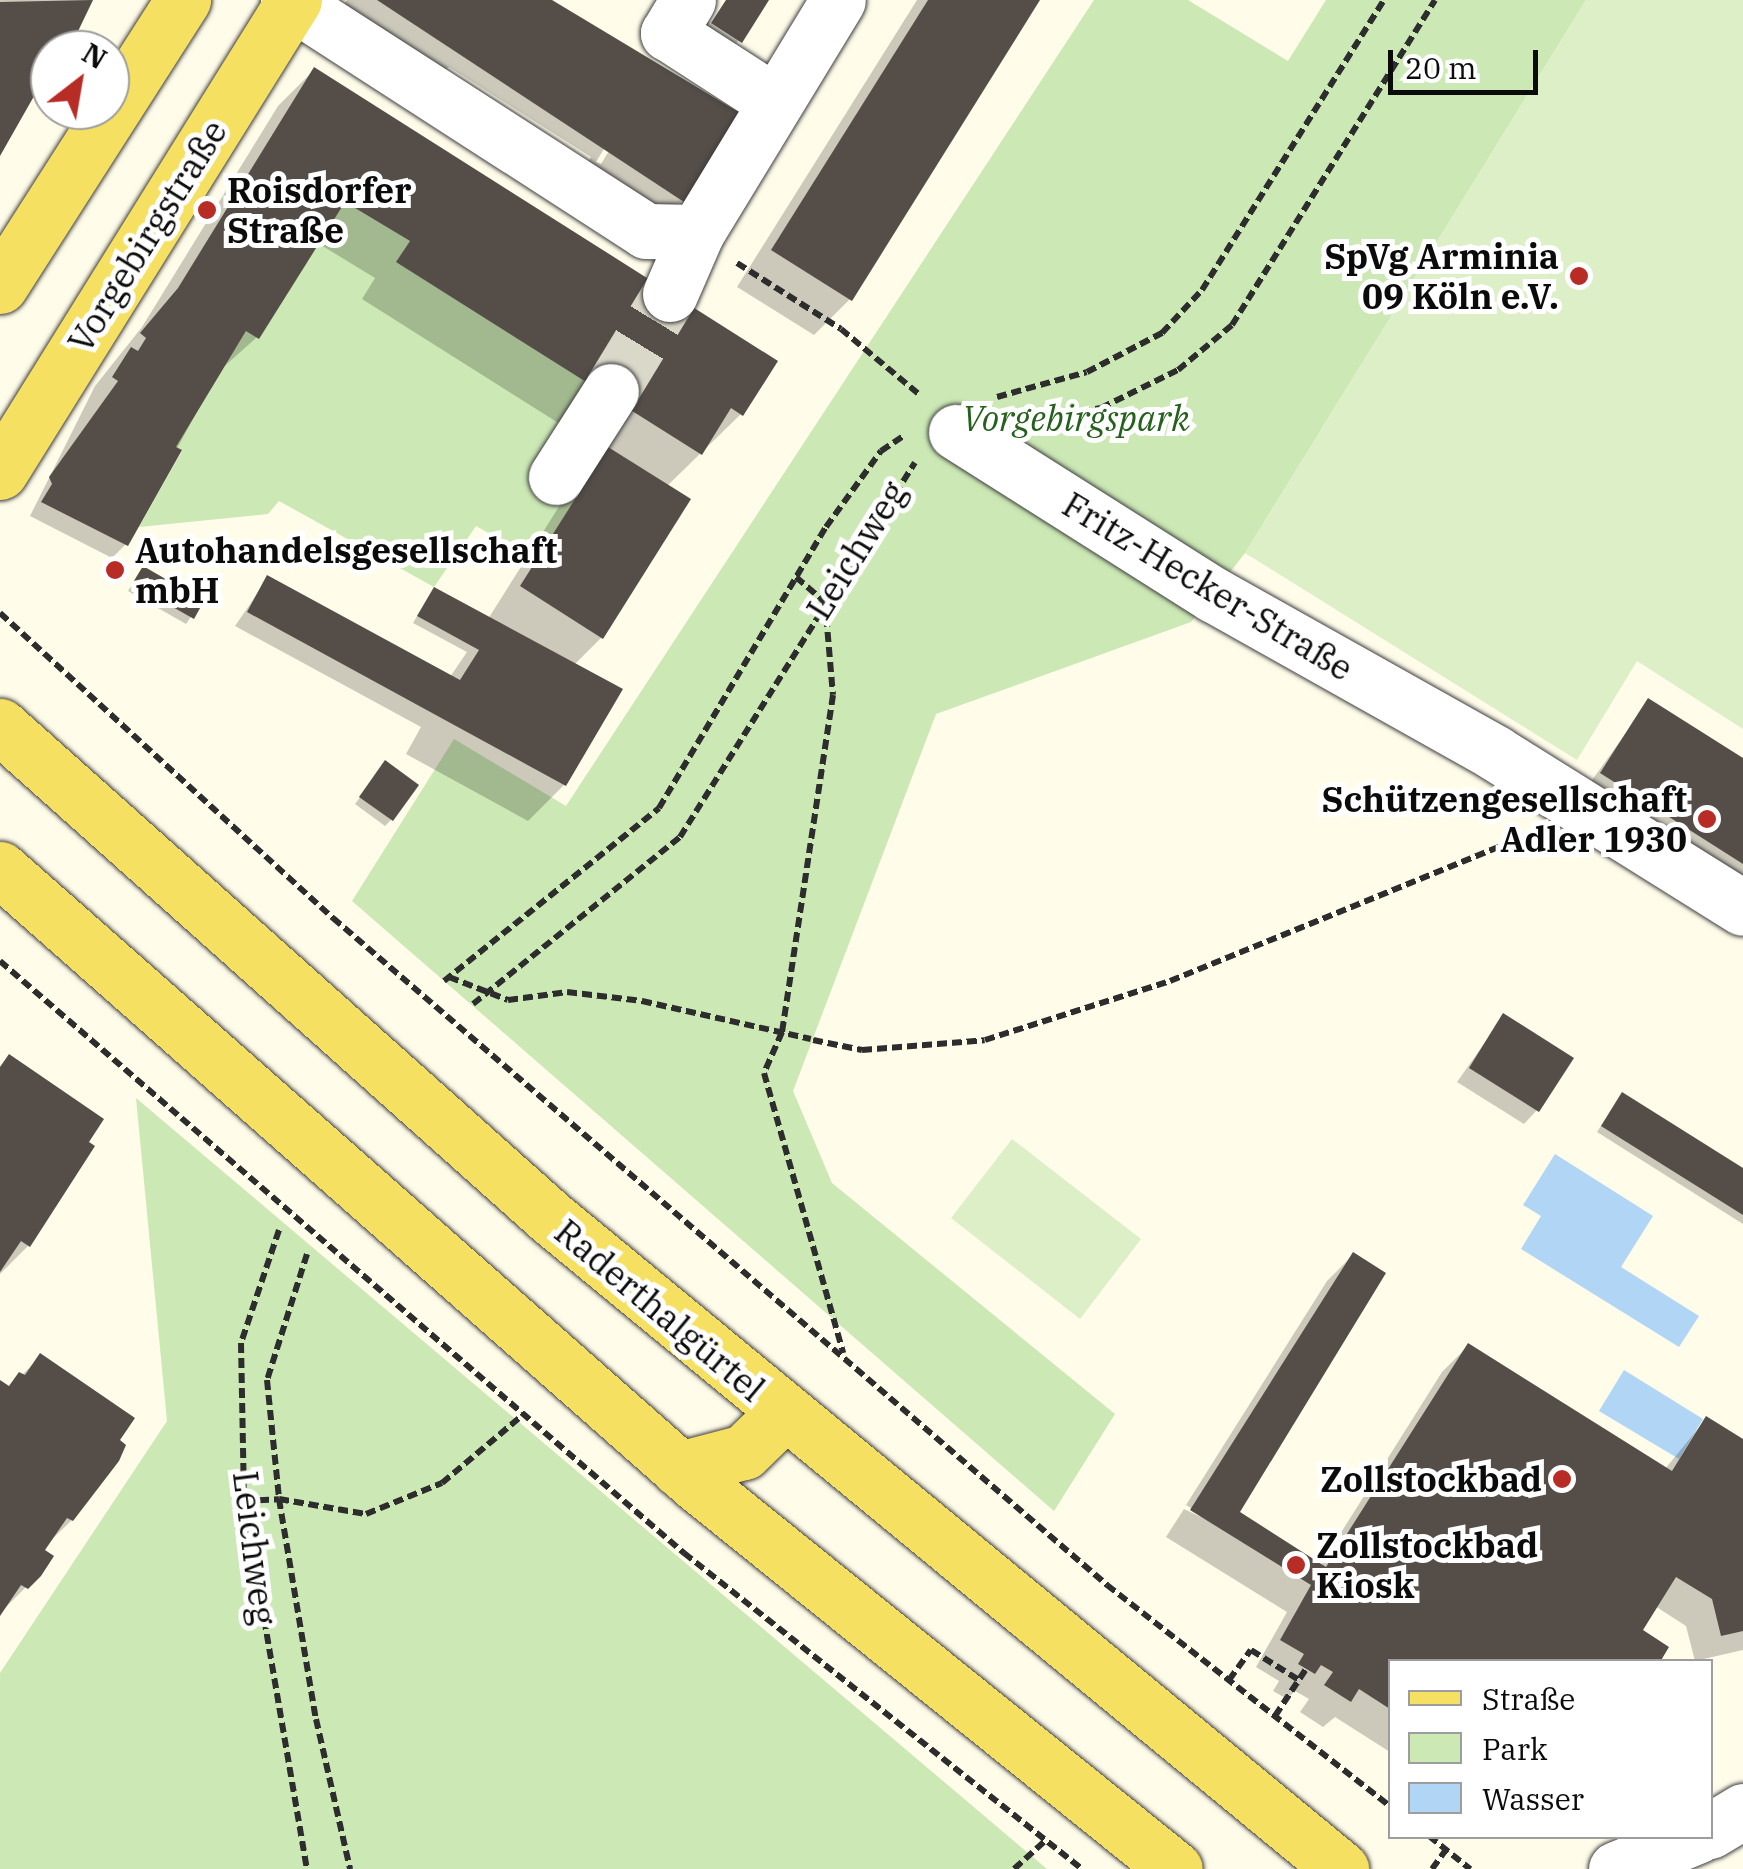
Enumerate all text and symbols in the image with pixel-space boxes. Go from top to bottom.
north arrow [30,30,130,130]
scale bar [1393,30,1543,92]
text: N [76,34,114,77]
text: 20 m [1405,48,1477,87]
street label: Vorgebirgstraße [59,112,235,360]
place label: Roisdorfer Straße [227,169,411,251]
marker: Roisdorfer Straße [196,199,218,221]
place label: SpVg Arminia 09 Köln e.V. [1324,235,1559,317]
marker: SpVg Arminia 09 Köln e.V. [1568,265,1590,287]
park label: Vorgebirgspark [962,397,1190,439]
street label: Leichweg [797,473,915,627]
street label: Fritz-Hecker-Straße [1055,483,1361,689]
place label: Autohandelsgesellschaft mbH [135,529,557,611]
marker: Autohandelsgesellschaft mbH [104,559,126,581]
place label: Schützengesellschaft Adler 1930 [1322,778,1687,860]
marker: Schützengesellschaft Adler 1930 [1696,808,1718,830]
street label: Raderthalgürtel [547,1210,773,1410]
place label: Zollstockbad [1320,1458,1542,1500]
marker: Zollstockbad [1551,1468,1573,1490]
street label: Leichweg [225,1469,285,1627]
place label: Zollstockbad Kiosk [1316,1524,1538,1606]
marker: Zollstockbad Kiosk [1285,1554,1307,1576]
legend [1388,1659,1713,1839]
text: Straße [1482,1679,1575,1718]
text: Park [1482,1729,1548,1768]
text: Wasser [1482,1779,1584,1818]

